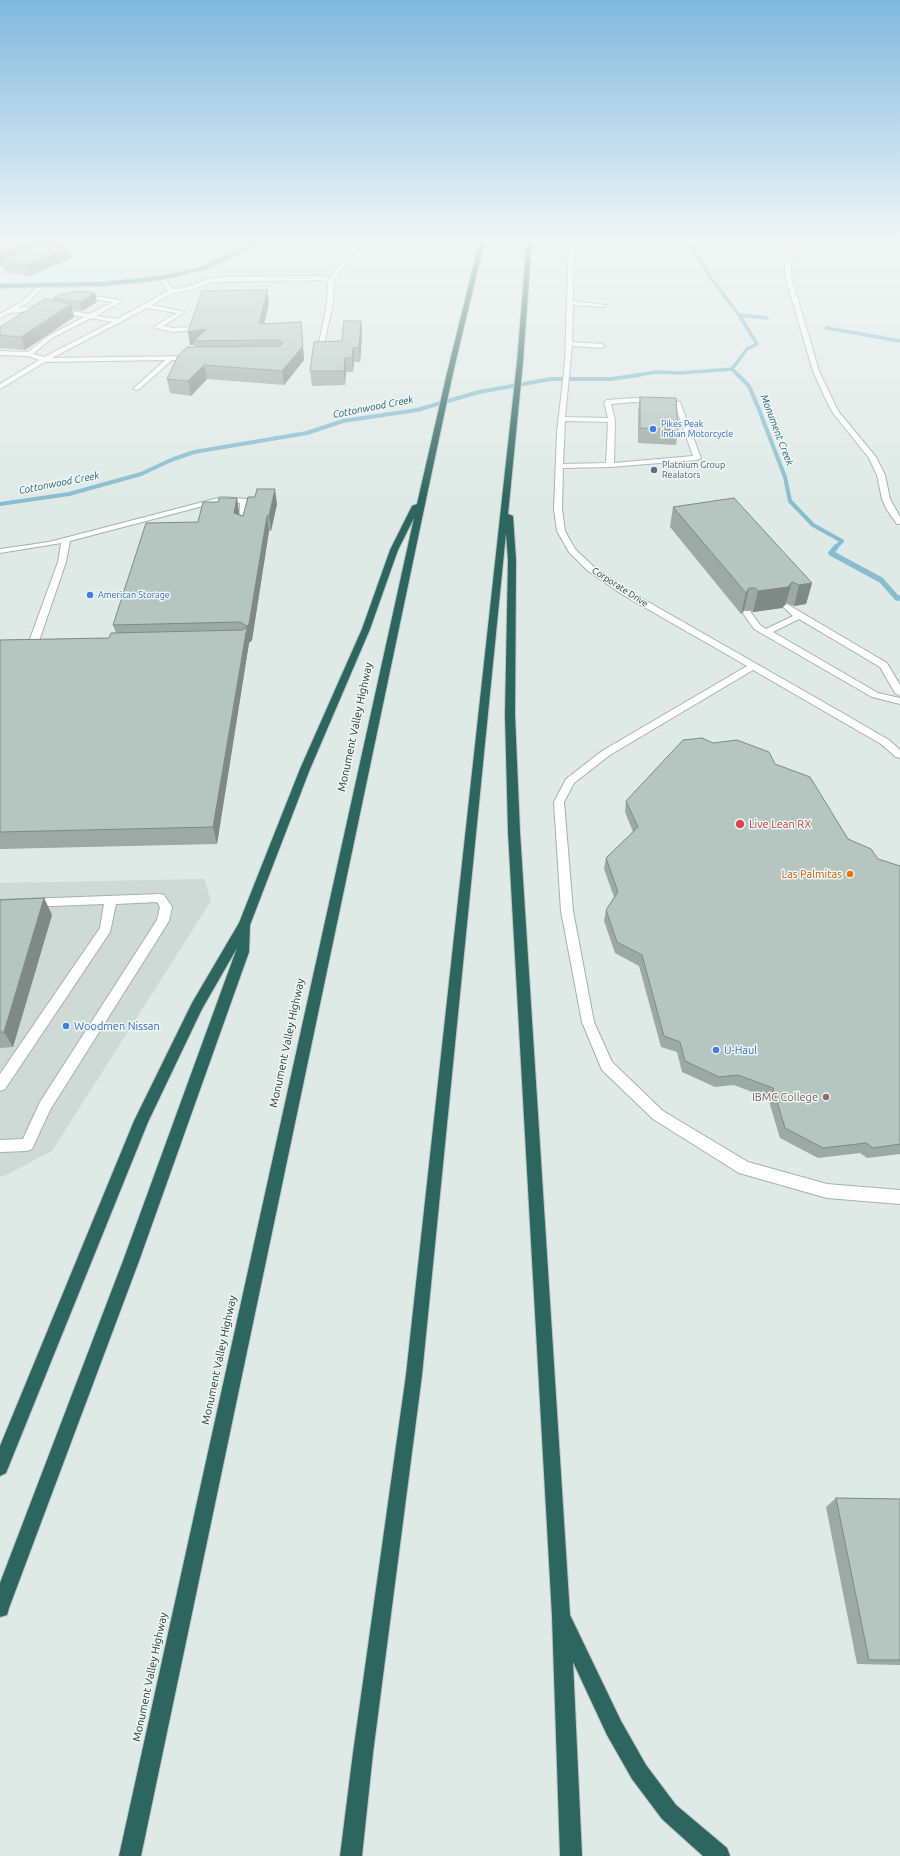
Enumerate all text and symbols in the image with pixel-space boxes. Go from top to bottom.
water label: Cottonwood Creek [332,393,414,421]
water label: Monument Creek [758,393,796,467]
place label: Pikes Peak Indian Motorcycle [661,419,733,440]
marker: Pikes Peak Indian Motorcycle [648,424,658,434]
place label: Platnium Group Realators [662,460,725,481]
marker: Platnium Group Realators [649,465,659,475]
water label: Cottonwood Creek [18,469,100,497]
street label: Corporate Drive [590,565,650,609]
marker: American Storage [85,590,95,600]
place label: American Storage [98,590,170,600]
street label: Monument Valley Highway [335,661,375,793]
place label: Live Lean RX [749,817,811,831]
marker: Live Lean RX [734,818,746,830]
place label: Las Palmitas [782,867,842,881]
marker: Las Palmitas [845,869,855,879]
street label: Monument Valley Highway [267,977,307,1109]
place label: Woodmen Nissan [74,1019,160,1033]
marker: Woodmen Nissan [61,1021,71,1031]
place label: U-Haul [724,1043,757,1057]
marker: U-Haul [711,1045,721,1055]
place label: IBMC College [752,1090,818,1104]
marker: IBMC College [821,1092,831,1102]
street label: Monument Valley Highway [199,1294,239,1426]
street label: Monument Valley Highway [130,1611,170,1743]

